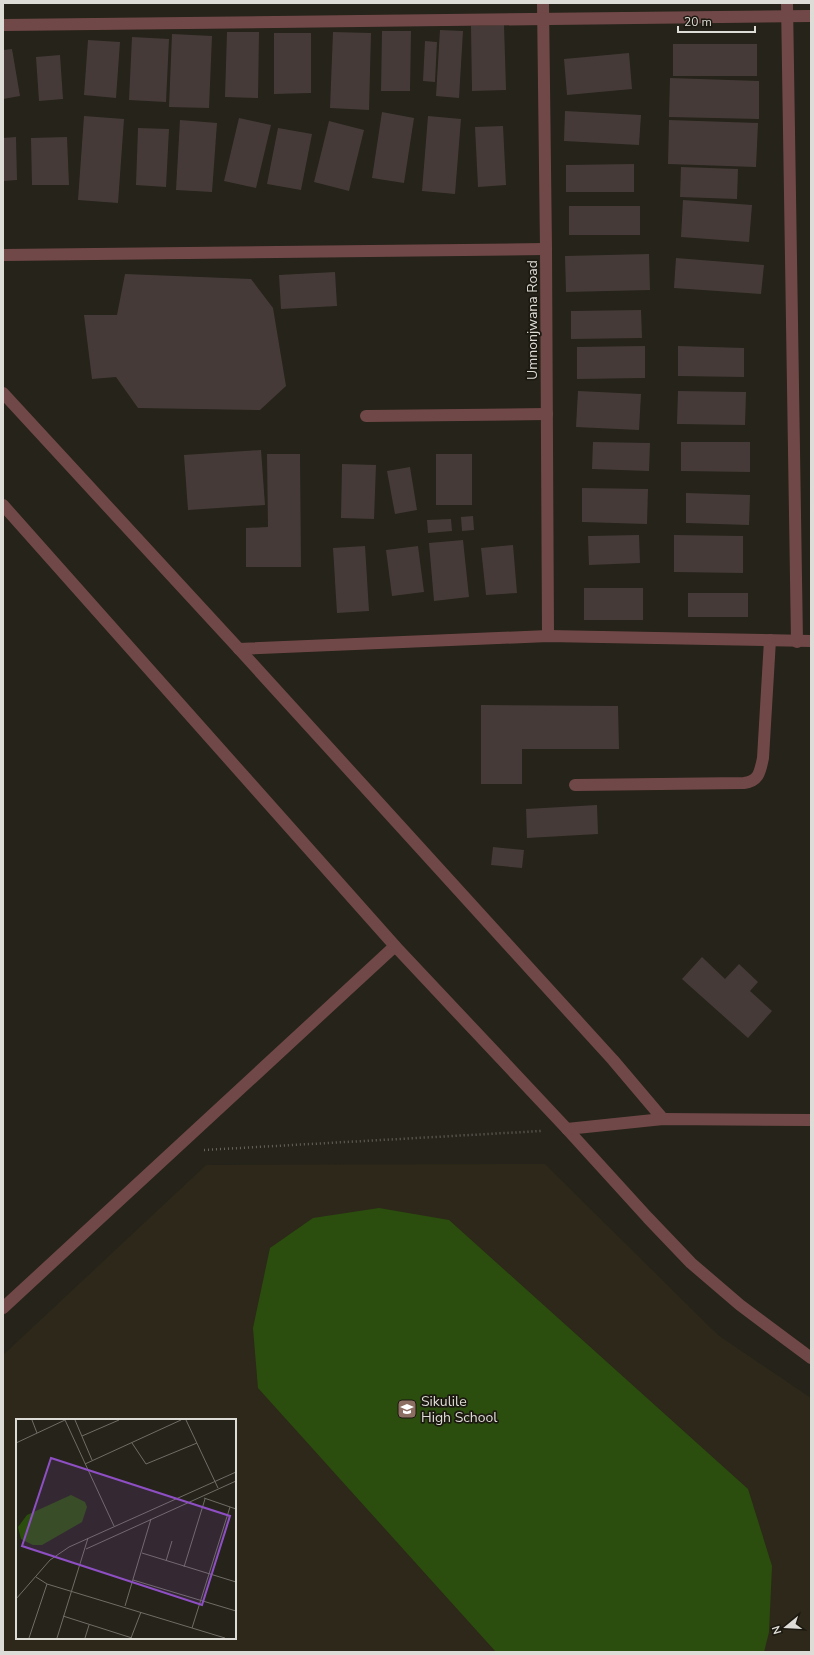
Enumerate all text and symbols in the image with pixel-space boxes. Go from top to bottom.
scale bar [678,8,755,34]
text: 20 m [684,14,712,30]
street label: Umnonjwana Road [523,260,542,380]
place label: Sikulile High School [421,1392,498,1427]
school or university icon: Sikulile High School [396,1398,418,1420]
inset map [16,1419,236,1639]
north arrow [766,1607,806,1647]
text: N [769,1624,785,1636]

